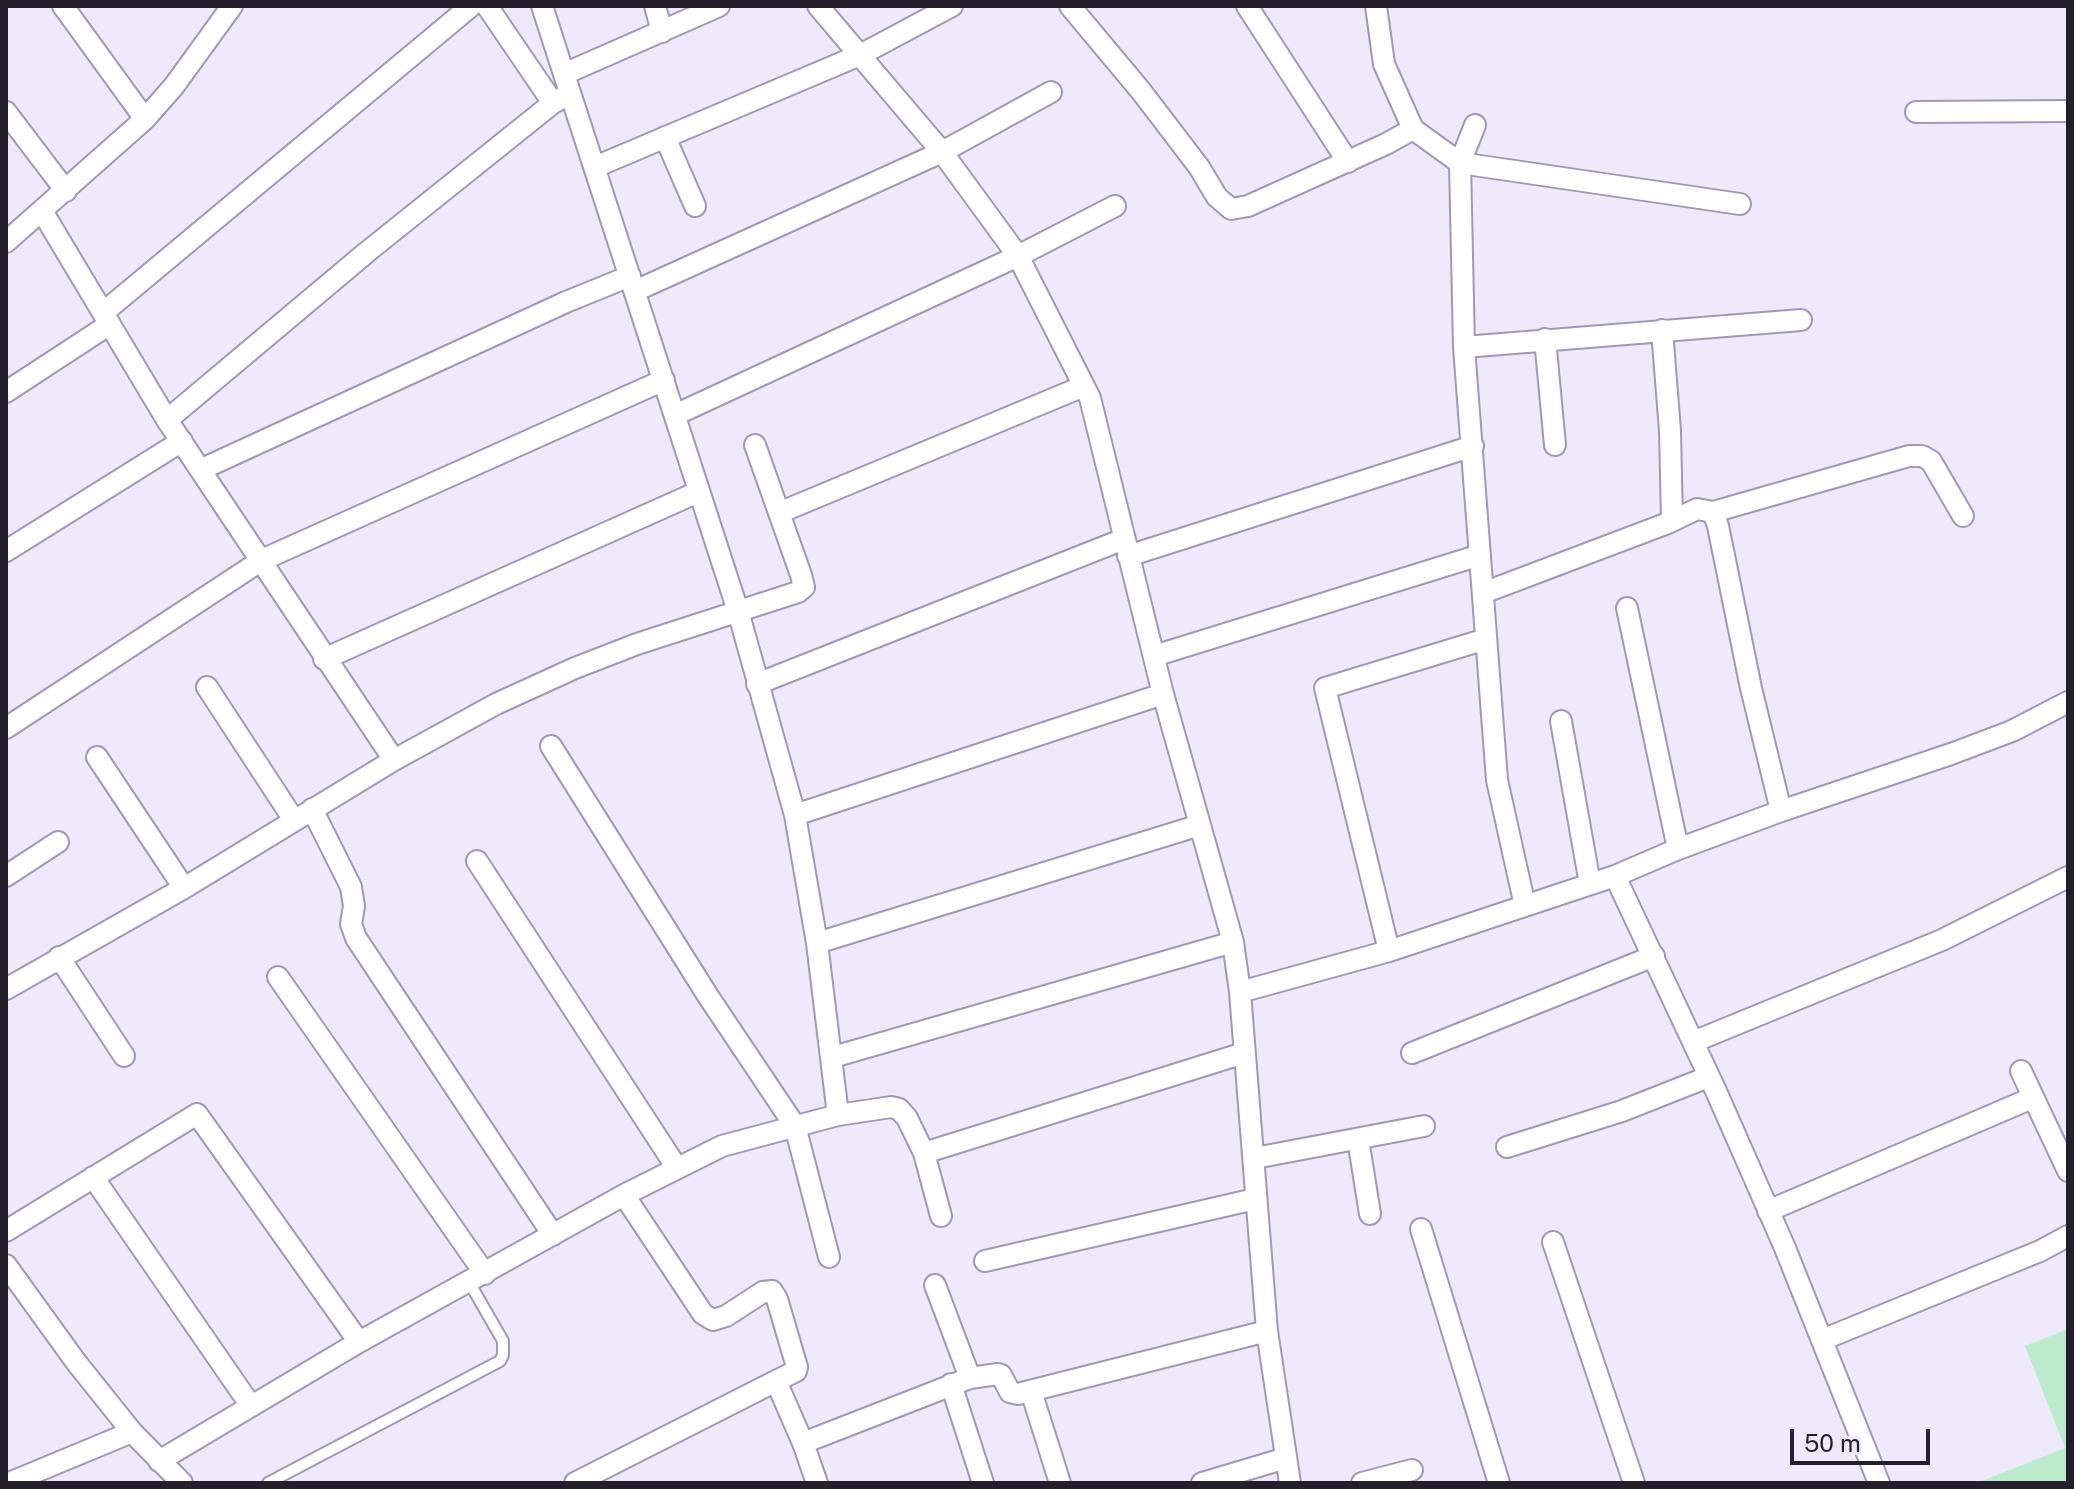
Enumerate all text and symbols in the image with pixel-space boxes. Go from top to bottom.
scale bar [1794,1413,1934,1463]
text: 50 m [1804,1429,1861,1457]

